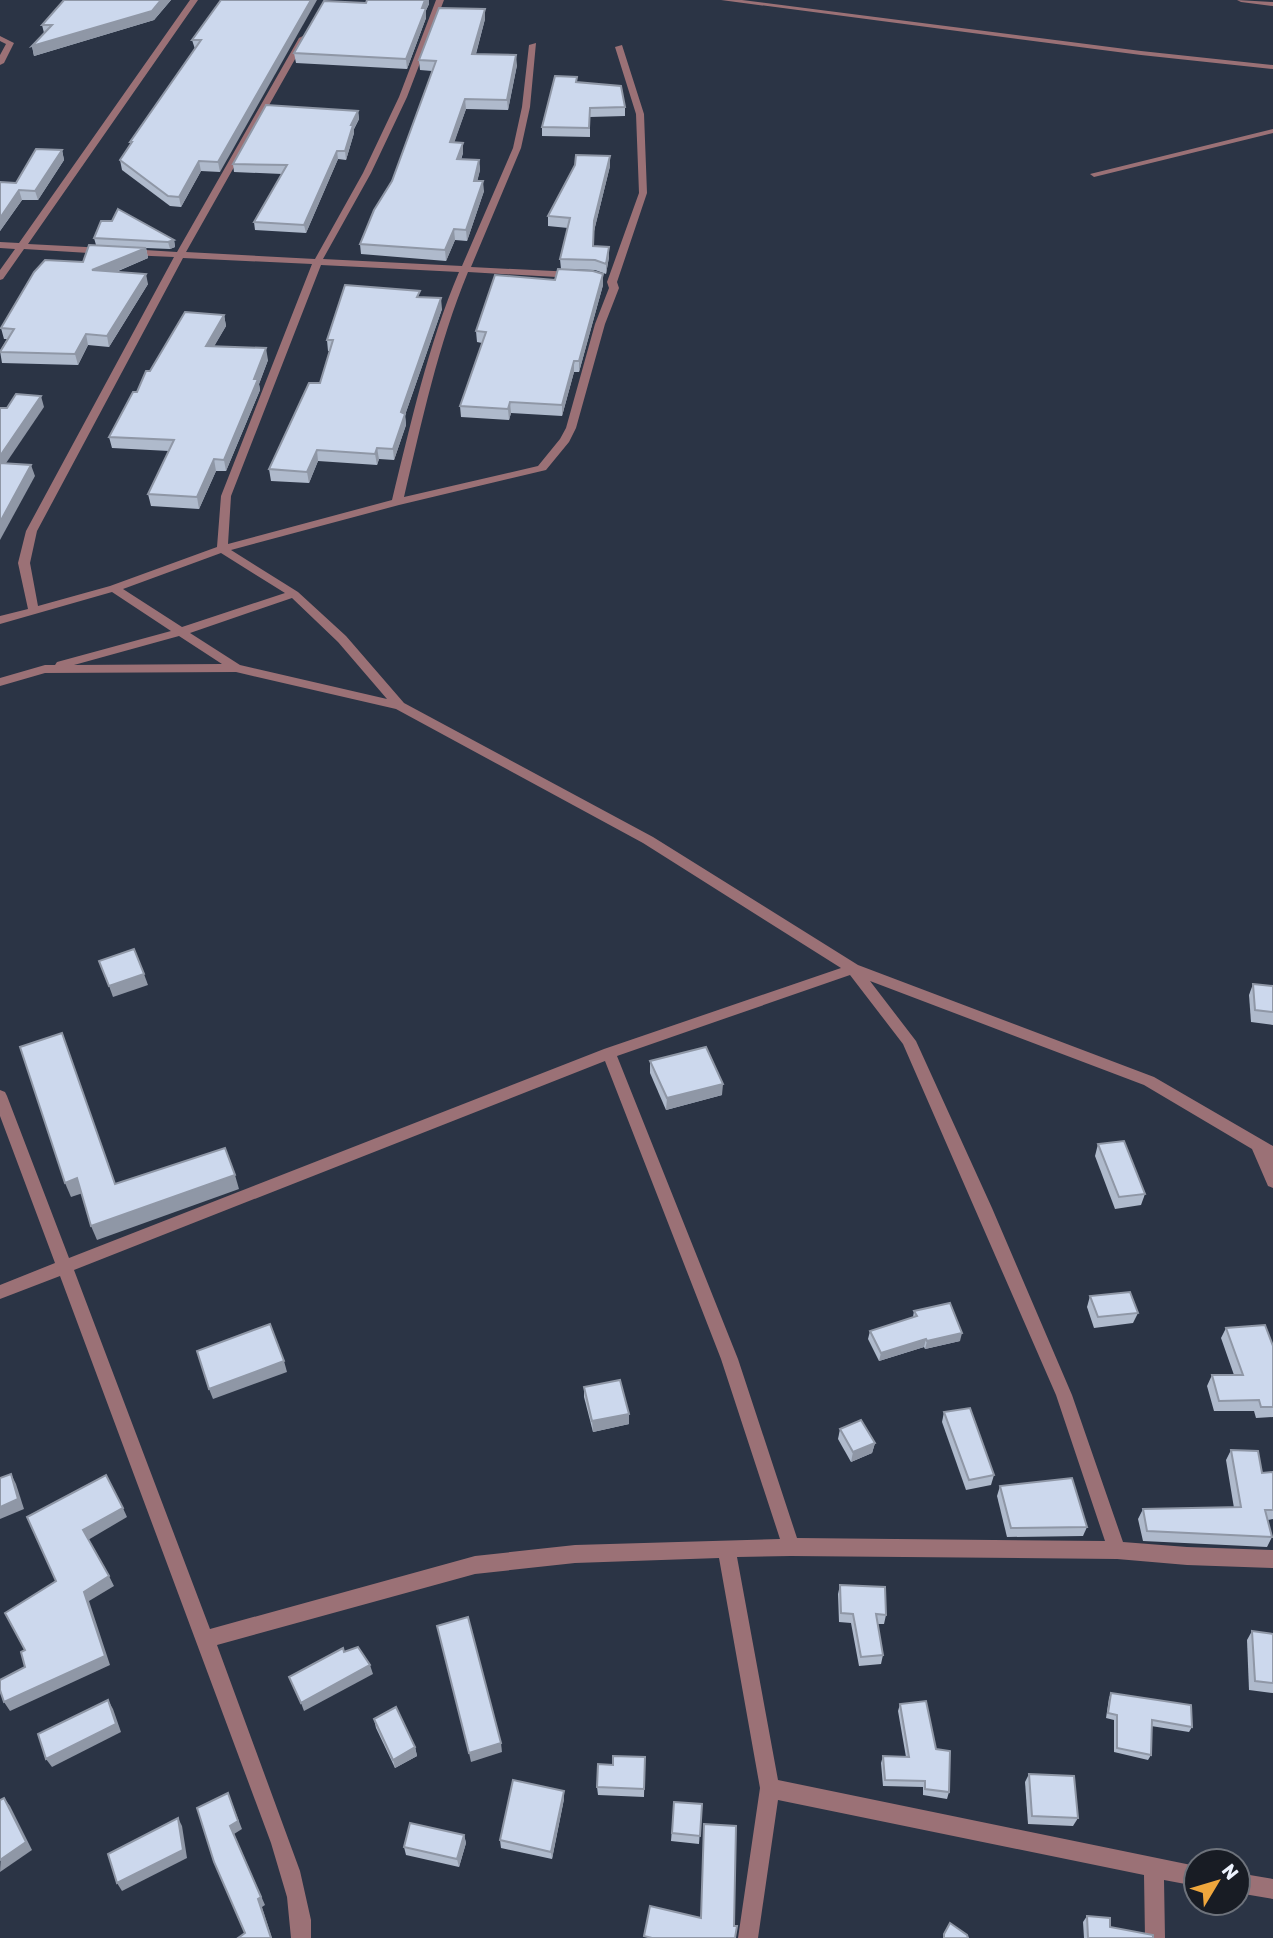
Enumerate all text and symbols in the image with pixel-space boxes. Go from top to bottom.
north arrow [1182,1847,1252,1917]
text: N [1217,1859,1243,1884]

